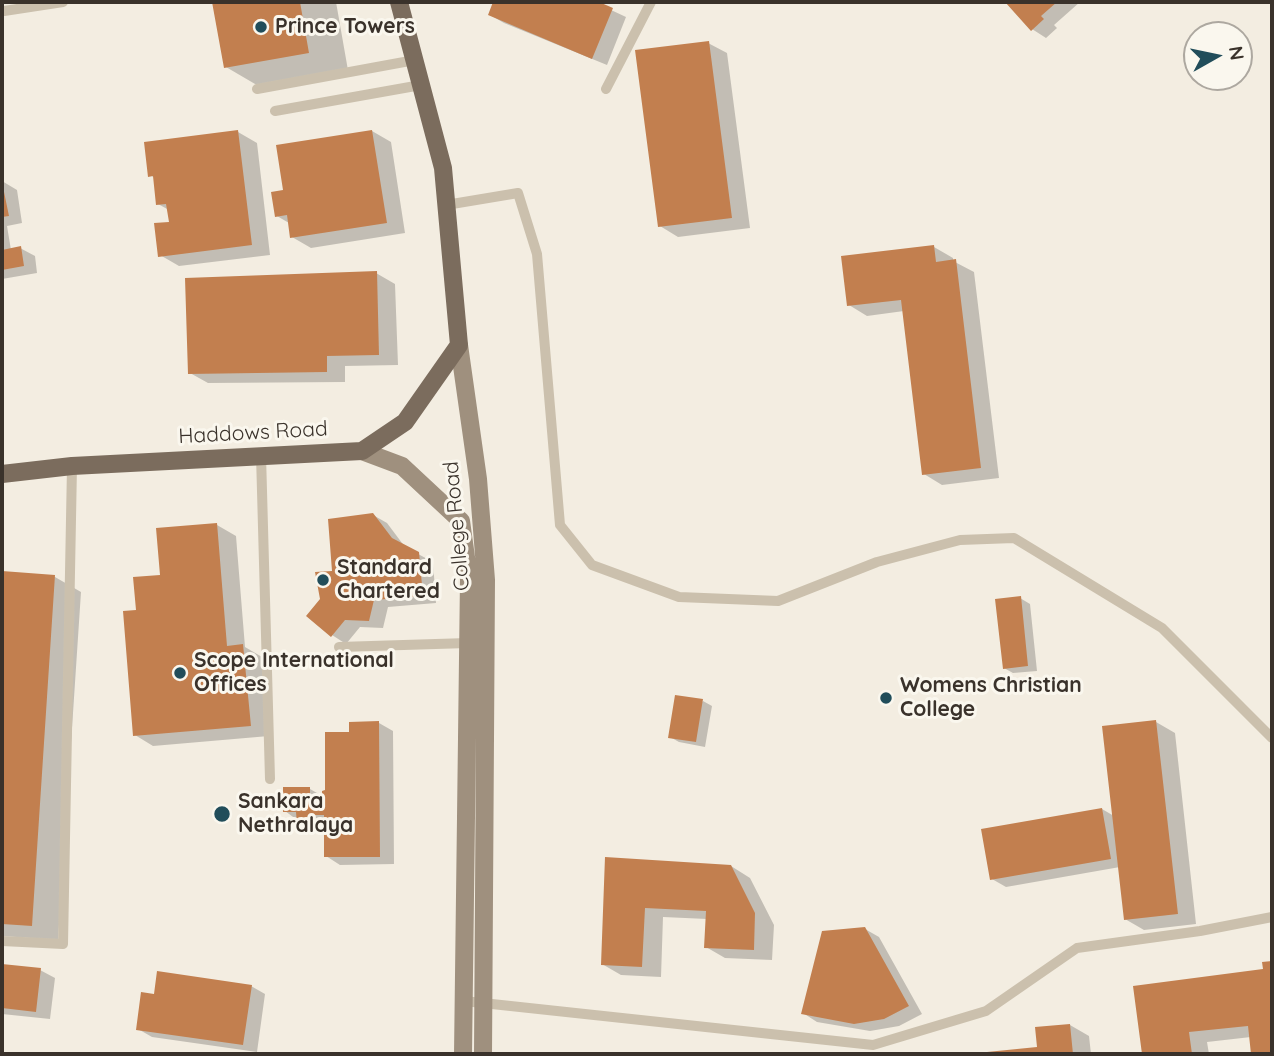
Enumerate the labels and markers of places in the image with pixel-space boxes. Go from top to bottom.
place label: Prince Towers [275,14,415,40]
marker: Prince Towers [253,19,269,35]
place label: Standard Chartered [337,555,440,605]
marker: Standard Chartered [315,572,331,588]
place label: Scope International Offices [194,648,394,698]
marker: Scope International Offices [172,665,188,681]
place label: Womens Christian College [900,673,1082,723]
marker: Womens Christian College [878,690,894,706]
place label: Sankara Nethralaya [238,789,353,839]
marker: Sankara Nethralaya [212,804,232,824]

